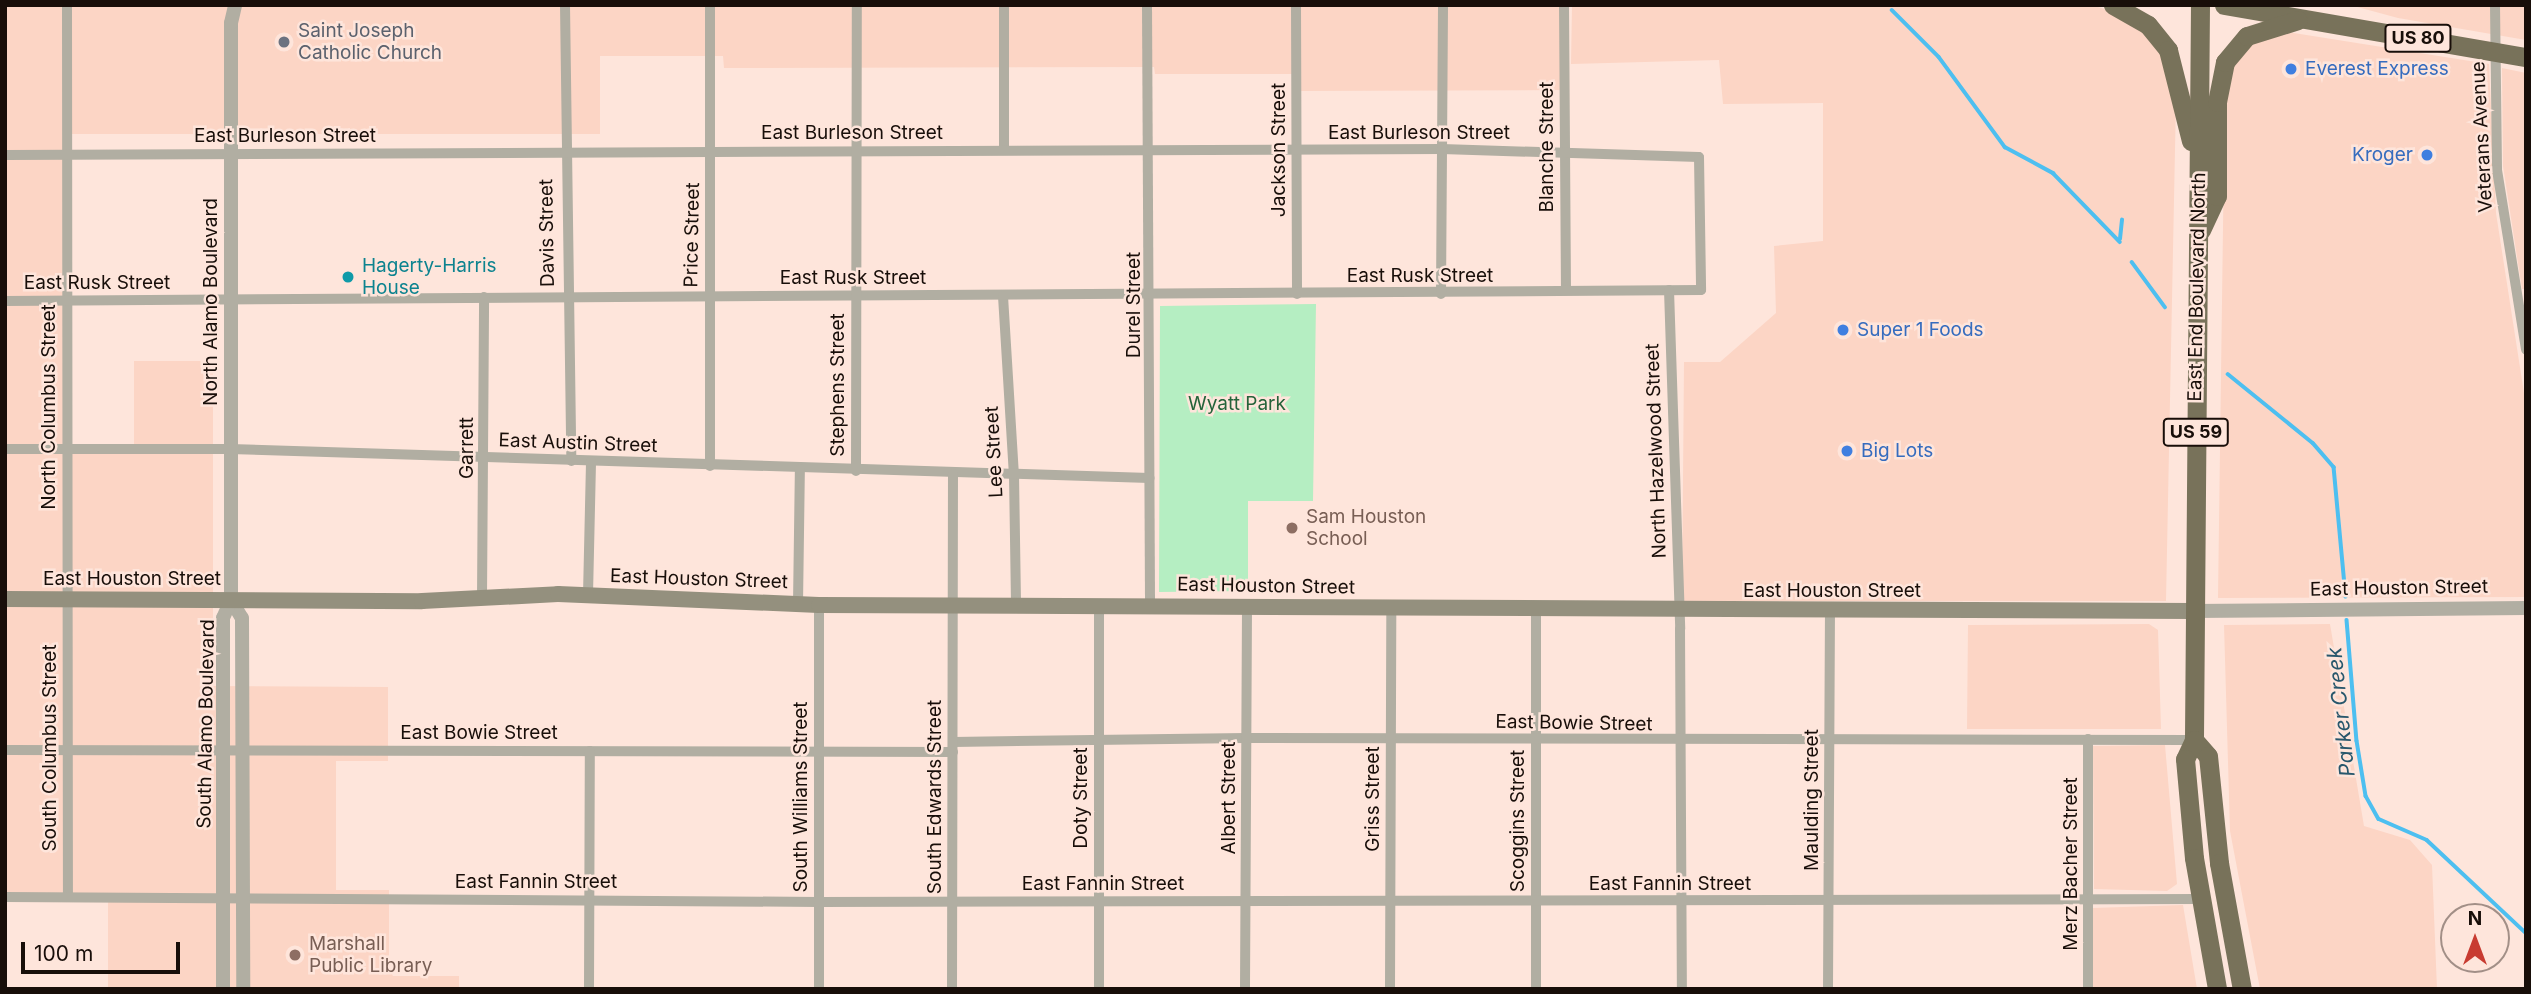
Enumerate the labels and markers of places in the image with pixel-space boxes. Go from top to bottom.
place label: Saint Joseph Catholic Church [298,20,442,64]
marker: Saint Joseph Catholic Church [276,34,292,50]
place label: Everest Express [2305,58,2449,80]
marker: Everest Express [2283,61,2299,77]
place label: Kroger [2352,144,2413,166]
marker: Kroger [2419,147,2435,163]
place label: Hagerty-Harris House [362,255,497,299]
marker: Hagerty-Harris House [340,269,356,285]
place label: Super 1 Foods [1857,319,1984,341]
marker: Super 1 Foods [1835,322,1851,338]
place label: Big Lots [1861,440,1933,462]
marker: Big Lots [1839,443,1855,459]
place label: Sam Houston School [1306,506,1426,550]
marker: Sam Houston School [1284,520,1300,536]
place label: Marshall Public Library [309,933,432,977]
marker: Marshall Public Library [287,947,303,963]

